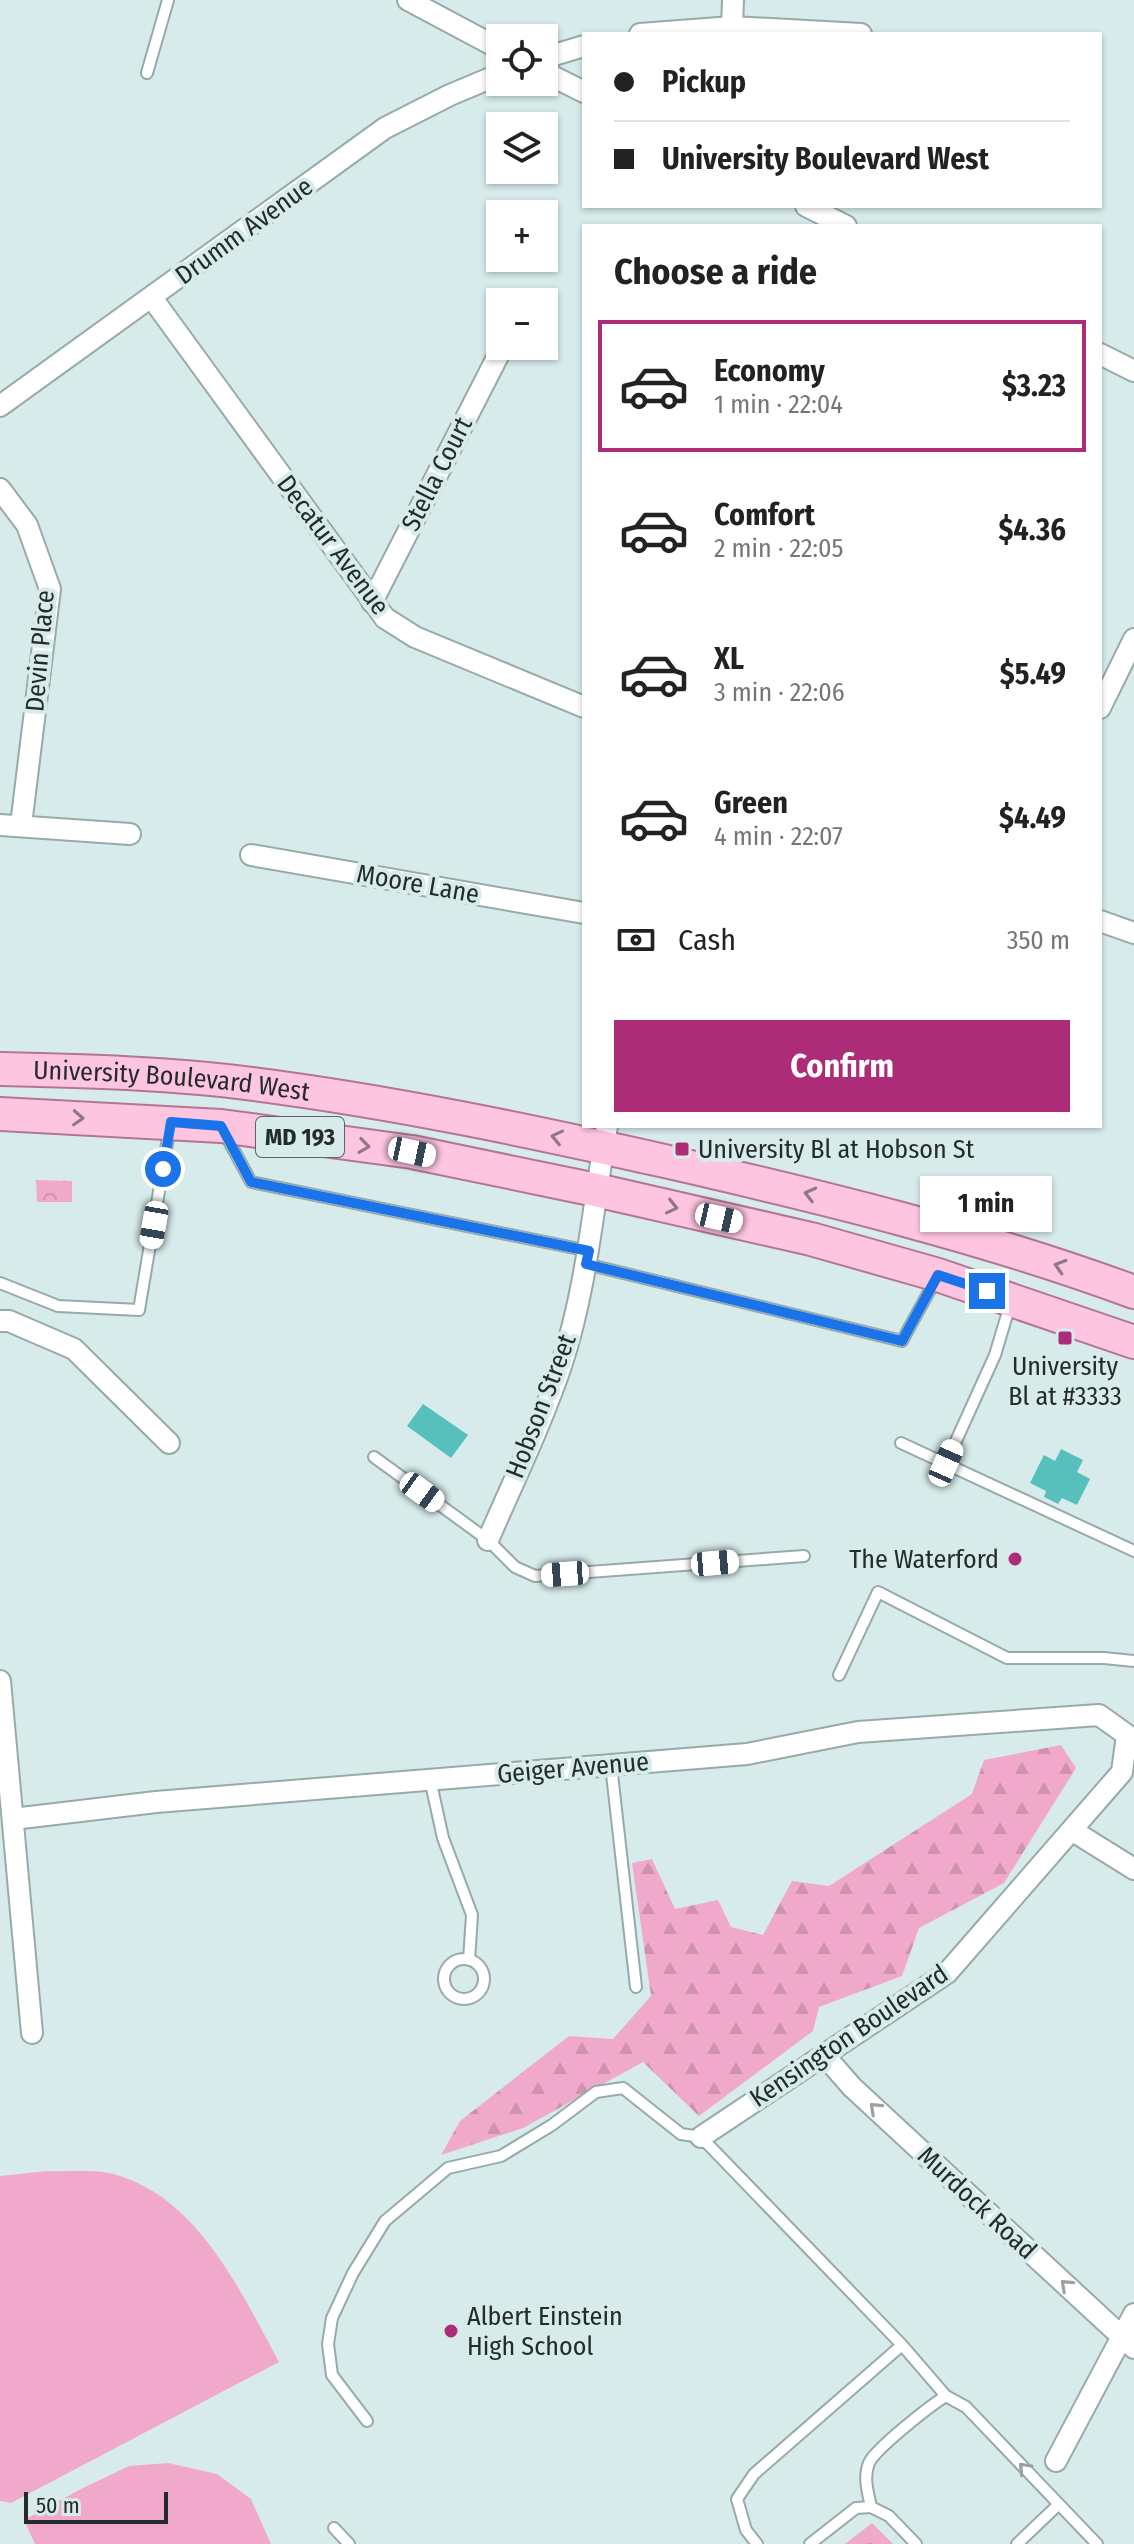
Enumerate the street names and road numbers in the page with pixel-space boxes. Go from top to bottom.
street label: Drumm Avenue [169,171,319,291]
street label: Stella Court [395,411,479,536]
street label: Decatur Avenue [270,469,396,621]
street label: Devin Place [19,589,61,713]
street label: Moore Lane [354,858,482,910]
street label: University Boulevard West [33,1054,312,1107]
road number: MD 193 [256,1117,344,1157]
street label: Hobson Street [499,1329,583,1482]
street label: Geiger Avenue [496,1746,650,1790]
street label: Kensington Boulevard [744,1958,954,2114]
street label: Murdock Road [911,2140,1043,2266]

